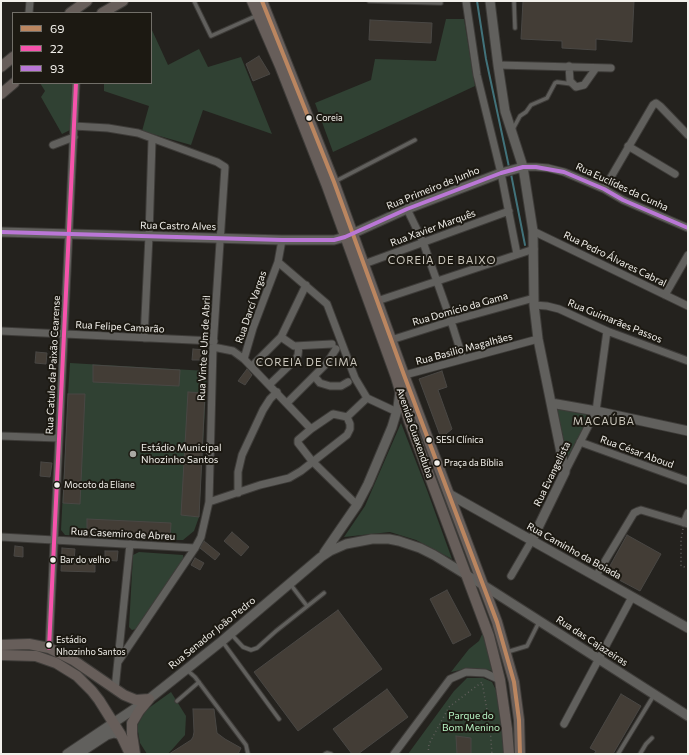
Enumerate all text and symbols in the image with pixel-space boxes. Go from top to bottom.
legend [12,12,152,84]
text: 69 [50,21,64,35]
text: 22 [50,41,63,55]
text: 93 [50,61,64,75]
marker: Coreia [304,113,314,123]
place label: Coreia [316,113,343,123]
street label: Rua Euclídes da Cunha [574,160,670,214]
street label: Rua Primeiro de Junho [385,164,481,212]
street label: Rua Xavier Marquês [389,207,477,249]
street label: Rua Castro Alves [140,219,216,233]
street label: Rua Pedro Álvares Cabral [562,229,668,289]
district label: COREIA DE BAIXO [388,253,496,267]
street label: Rua Darcí Vargas [233,269,269,345]
street label: Rua Domício da Gama [411,290,509,328]
street label: Rua Catulo da Paixão Cearense [43,295,63,435]
street label: Rua Vinte e Um de Abril [195,295,213,401]
street label: Rua Guimarães Passos [566,297,664,345]
street label: Rua Felipe Camarão [75,319,165,335]
street label: Rua Basilio Magalhães [414,330,514,368]
district label: COREIA DE CIMA [256,355,358,369]
street label: Avenida Guaxenduba [394,386,436,480]
district label: MACAÚBA [573,414,635,428]
street label: Rua César Aboud [599,433,675,471]
marker: SESI Clínica [424,435,434,445]
place label: SESI Clínica [436,435,484,445]
street label: Rua Evangelista [531,440,573,508]
place label: Estádio Municipal Nhozinho Santos [141,442,222,466]
marker: Estádio Municipal Nhozinho Santos [128,449,138,459]
marker: Praça da Bíblia [432,458,442,468]
place label: Praça da Bíblia [444,458,503,468]
marker: Mocoto da Eliane [52,480,62,490]
place label: Mocoto da Eliane [64,480,135,490]
street label: Rua Caminho da Boiada [525,520,623,582]
street label: Rua Casemiro de Abreu [70,525,176,543]
marker: Bar do velho [48,555,58,565]
place label: Bar do velho [60,555,110,565]
street label: Rua Senador João Pedro [166,594,258,672]
street label: Rua das Cajazeiras [554,613,630,669]
place label: Estádio Nhozinho Santos [56,635,126,656]
marker: Estádio Nhozinho Santos [44,640,54,650]
park label: Parque do Bom Menino [442,710,500,734]

